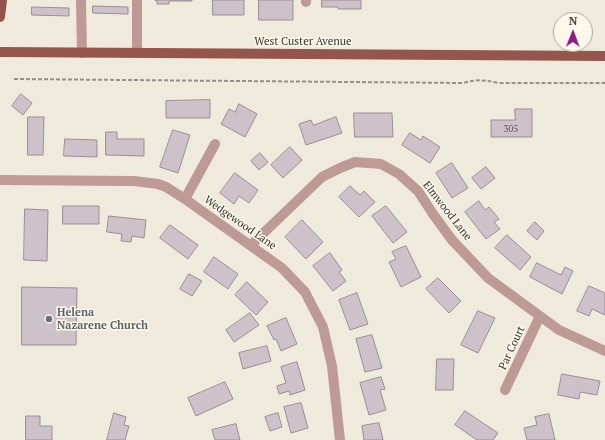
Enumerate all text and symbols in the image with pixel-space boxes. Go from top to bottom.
north arrow [553,12,593,52]
text: N [569,14,577,28]
street label: West Custer Avenue [254,35,352,49]
house number: 305 [504,124,518,134]
street label: Elmwood Lane [420,179,474,243]
street label: Wedgewood Lane [201,193,279,253]
place label: Helena Nazarene Church [57,306,148,332]
marker: Helena Nazarene Church [44,314,54,324]
street label: Par Court [496,324,528,372]

